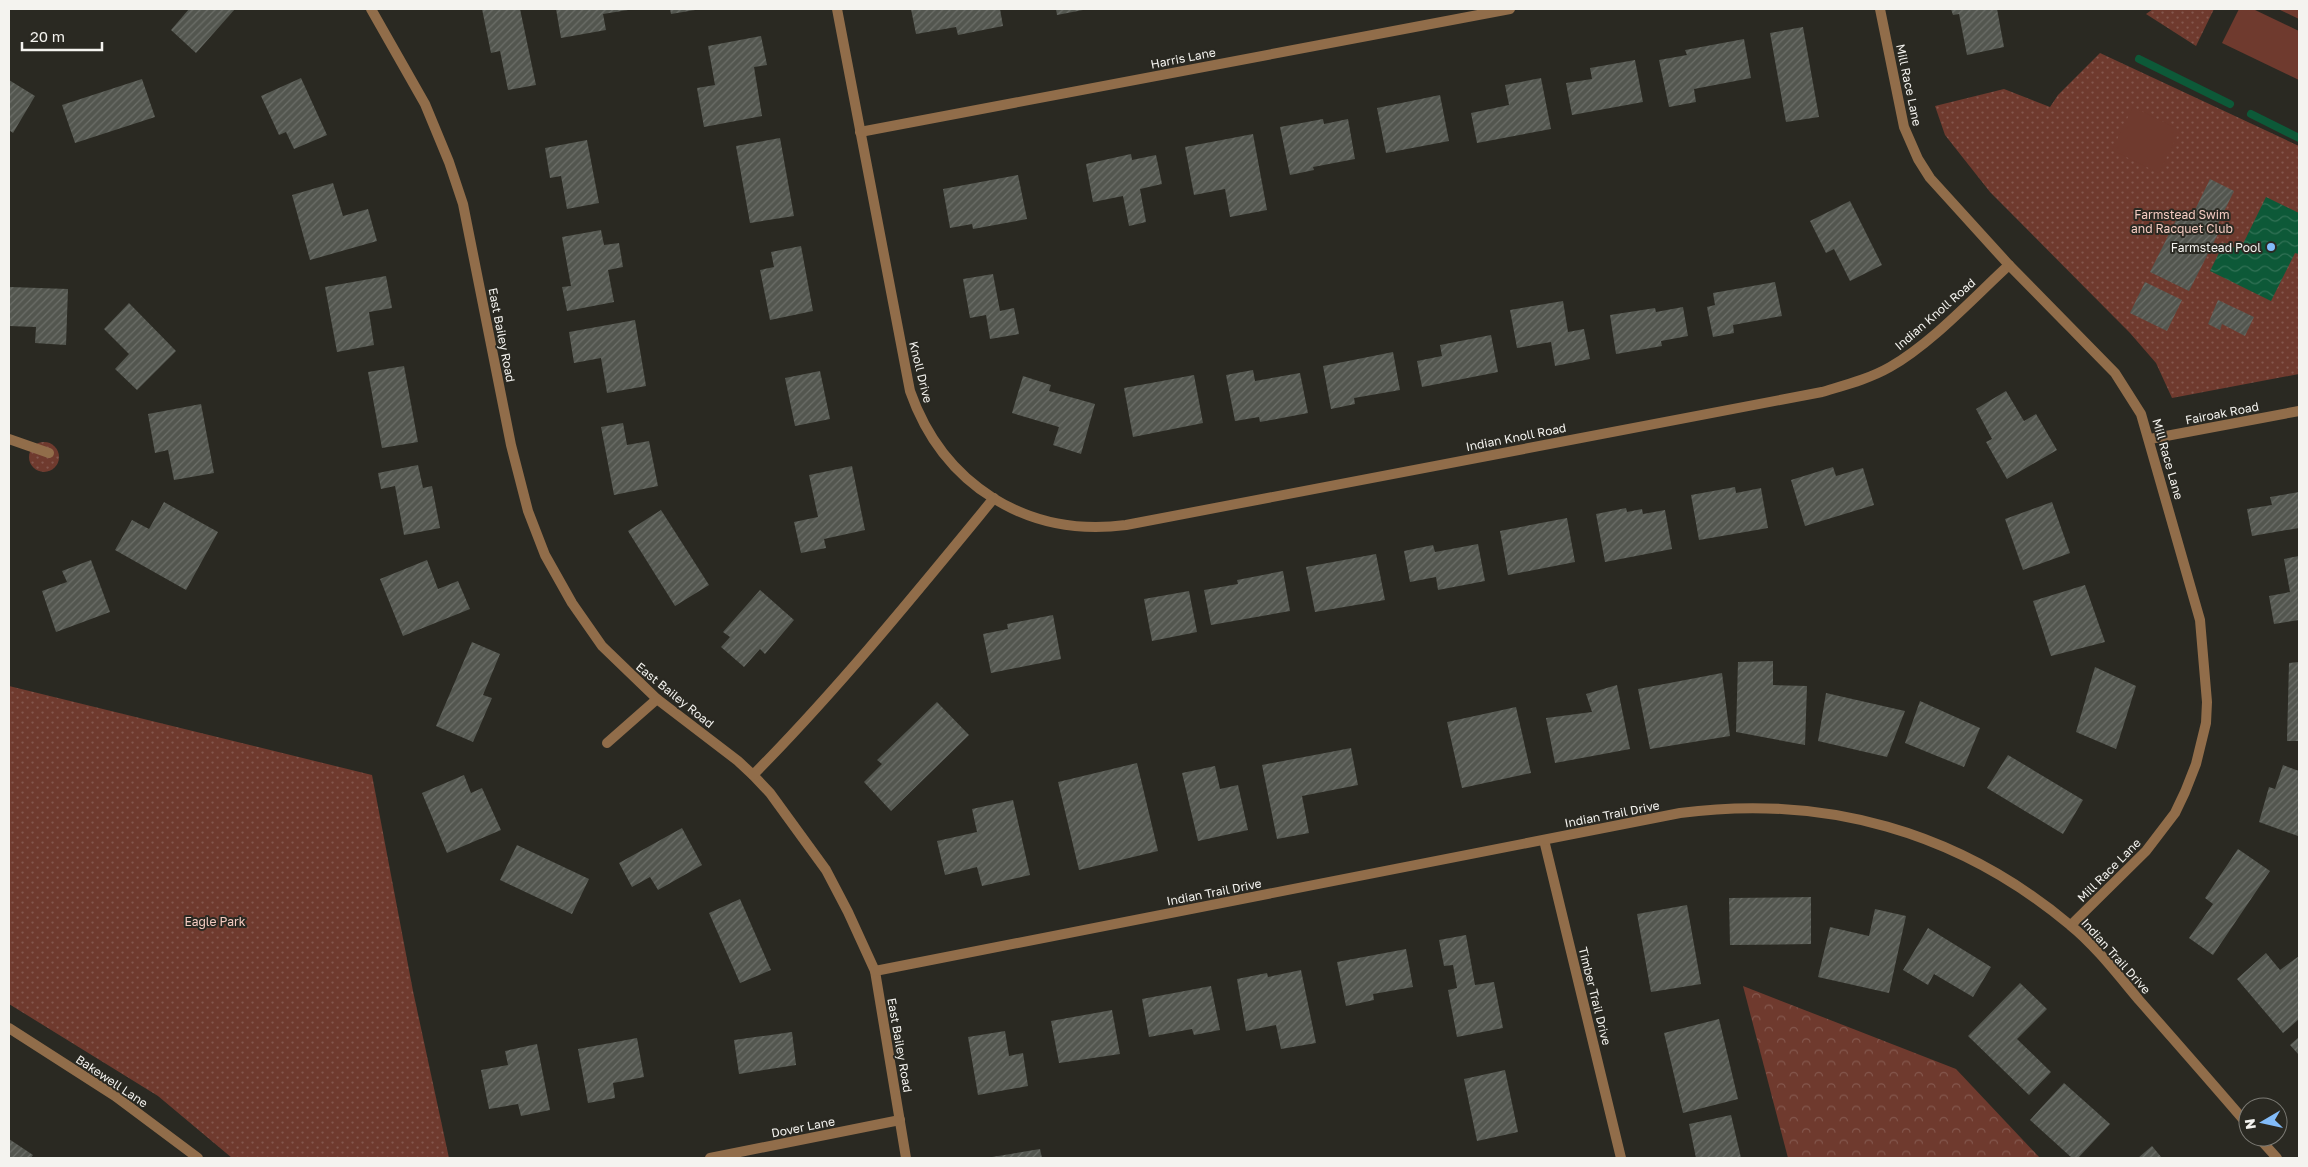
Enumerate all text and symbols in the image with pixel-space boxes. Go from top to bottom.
scale bar [22,20,102,52]
text: 20 m [30,27,65,45]
street label: Mill Race Lane [1893,43,1925,127]
street label: Harris Lane [1149,44,1217,72]
park label: Farmstead Swim and Racquet Club [2131,207,2233,236]
place label: Farmstead Pool [2171,240,2261,255]
marker: Farmstead Pool [2265,241,2277,253]
street label: Indian Knoll Road [1892,275,1978,353]
street label: East Bailey Road [486,287,518,383]
street label: Knoll Drive [906,339,936,405]
street label: Fairoak Road [2184,399,2260,427]
street label: Mill Race Lane [2149,417,2187,501]
street label: Indian Knoll Road [1465,420,1567,454]
street label: East Bailey Road [633,659,717,731]
street label: Indian Trail Drive [1563,797,1661,831]
street label: Mill Race Lane [2074,835,2144,905]
street label: Indian Trail Drive [1165,875,1263,909]
park label: Eagle Park [184,914,246,929]
street label: Indian Trail Drive [2078,915,2154,997]
street label: Timber Trail Drive [1576,945,1614,1047]
street label: East Bailey Road [884,997,916,1093]
street label: Bakewell Lane [73,1051,151,1111]
north arrow [2238,1097,2288,1147]
street label: Dover Lane [770,1113,836,1141]
text: N [2240,1118,2259,1131]

